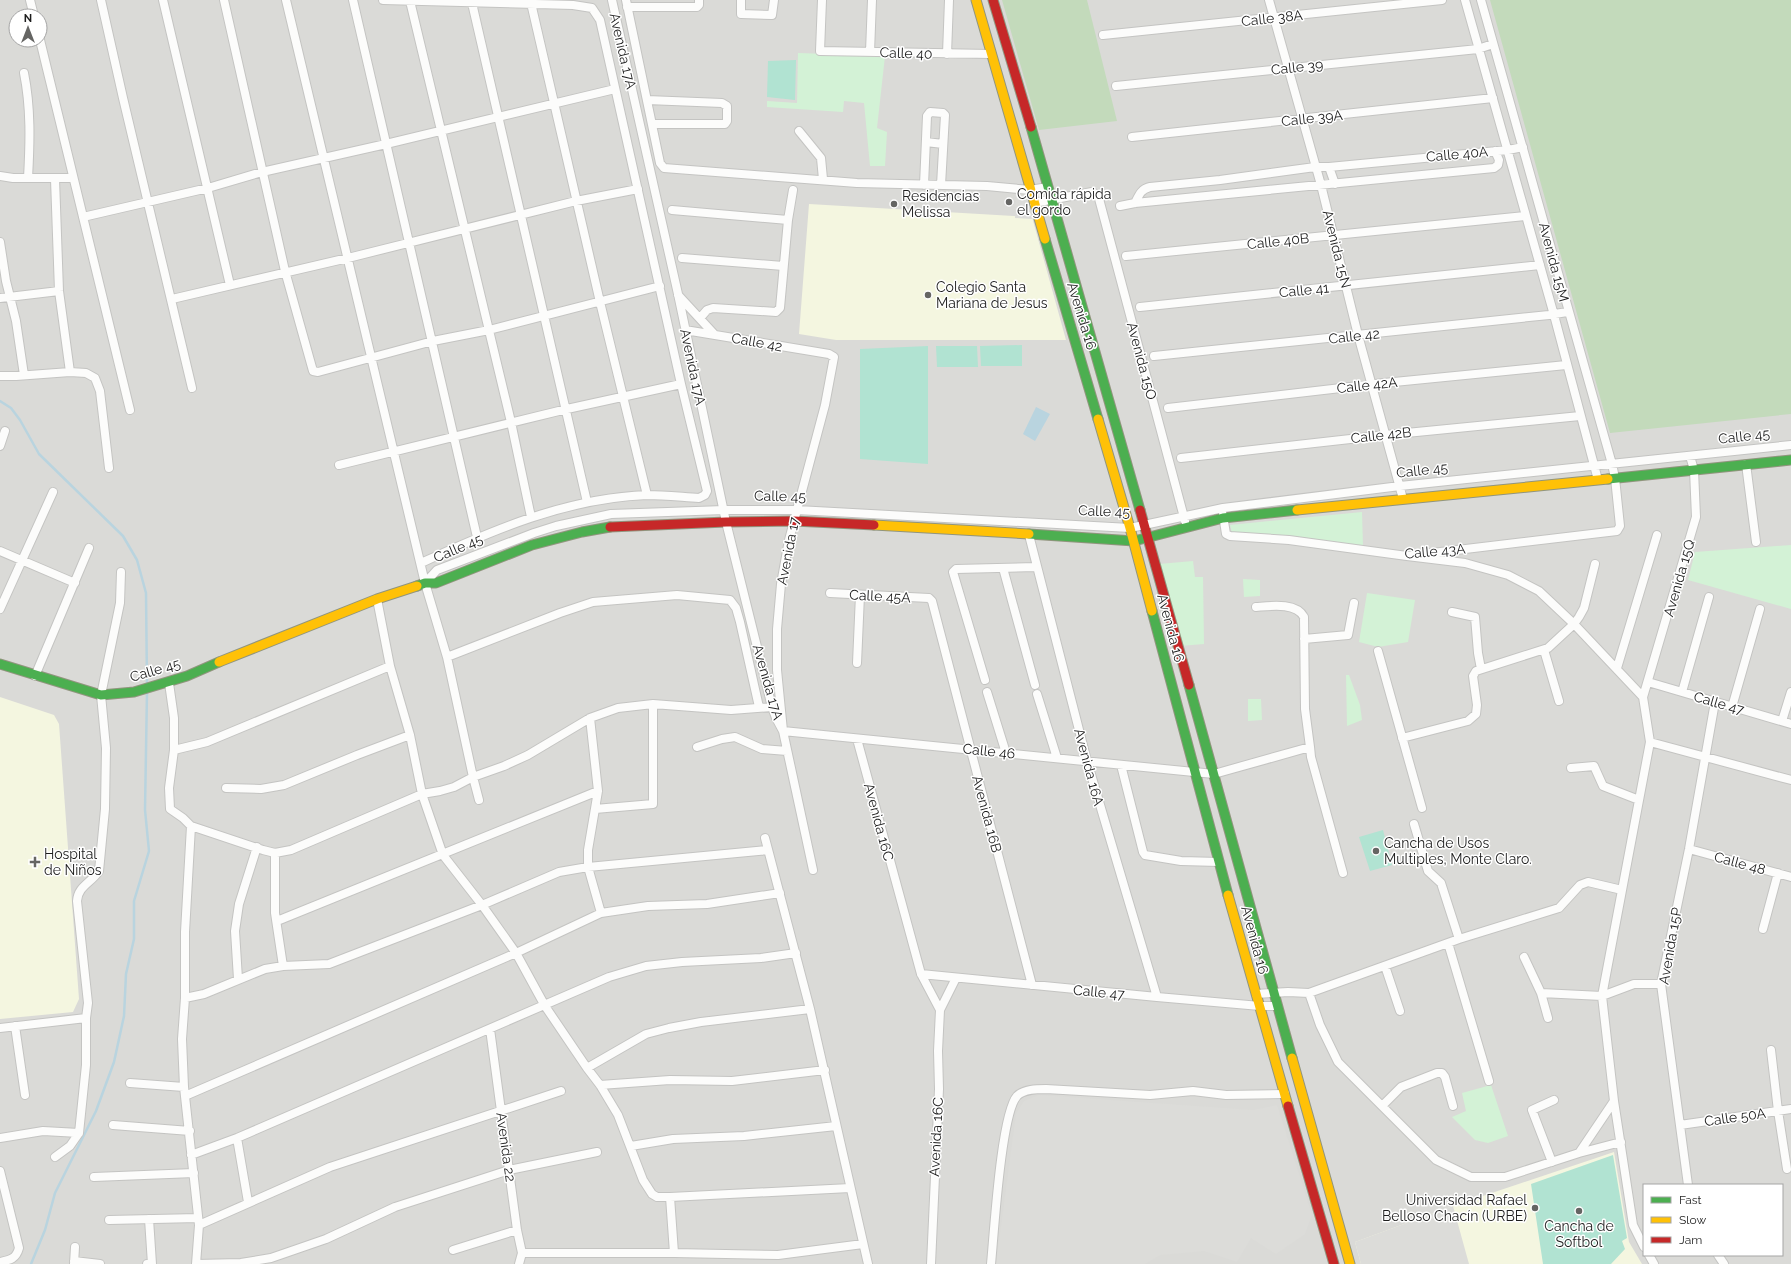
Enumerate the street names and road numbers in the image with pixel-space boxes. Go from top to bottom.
street label: Calle 38A [1240,7,1304,29]
street label: Avenida 17A [606,11,640,91]
street label: Calle 40 [879,44,933,62]
street label: Calle 39 [1270,56,1324,78]
street label: Calle 39A [1280,107,1344,129]
street label: Calle 40A [1425,143,1489,165]
street label: Avenida 15N [1320,208,1354,290]
street label: Avenida 15M [1536,221,1572,303]
street label: Calle 40B [1246,230,1310,252]
street label: Calle 41 [1278,279,1330,301]
street label: Avenida 16 [1064,280,1100,352]
street label: Avenida 15O [1124,320,1160,402]
street label: Calle 42 [1328,325,1380,347]
street label: Avenida 17A [677,327,709,407]
street label: Calle 42 [730,330,784,354]
street label: Calle 42A [1336,374,1399,396]
street label: Calle 42B [1350,424,1412,446]
street label: Calle 45 [1717,425,1771,447]
street label: Calle 45 [1395,459,1449,481]
street label: Calle 45 [754,488,806,504]
street label: Calle 45 [1078,502,1131,520]
street label: Avenida 17 [774,515,803,586]
street label: Calle 45 [431,530,485,566]
street label: Avenida 15Q [1660,538,1698,618]
street label: Calle 43A [1404,540,1467,562]
street label: Calle 45A [849,586,912,606]
street label: Avenida 16 [1154,592,1188,664]
street label: Avenida 17A [750,642,787,722]
street label: Calle 45 [128,655,183,685]
street label: Calle 47 [1692,688,1747,718]
street label: Avenida 16A [1071,727,1107,808]
street label: Calle 46 [962,740,1016,762]
street label: Avenida 16B [969,774,1005,854]
street label: Avenida 16C [861,781,897,863]
street label: Calle 48 [1713,848,1767,878]
street label: Avenida 16 [1238,904,1272,976]
street label: Avenida 15P [1655,906,1685,986]
street label: Calle 47 [1073,982,1126,1002]
street label: Avenida 16C [926,1096,946,1177]
street label: Calle 50A [1703,1105,1767,1129]
street label: Avenida 22 [493,1111,519,1183]

